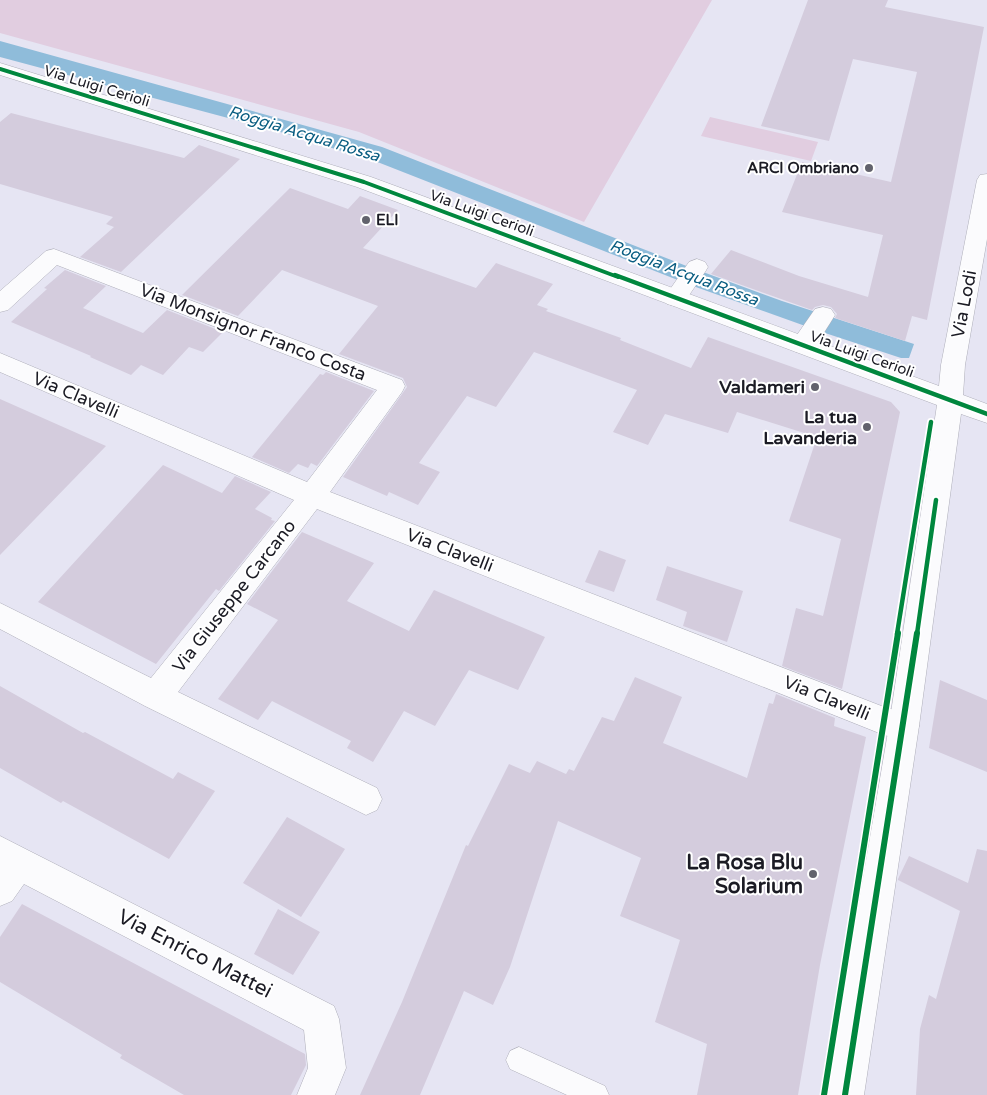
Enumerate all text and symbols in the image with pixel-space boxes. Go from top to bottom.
street label: Via Luigi Cerioli [42,61,152,111]
water label: Roggia Acqua Rossa [226,101,383,167]
place label: ARCI Ombriano [747,159,859,177]
marker: ARCI Ombriano [863,162,875,174]
street label: Via Luigi Cerioli [427,186,537,240]
place label: ELI [376,211,399,229]
marker: ELI [360,214,372,226]
water label: Roggia Acqua Rossa [607,236,762,311]
street label: Via Lodi [947,268,981,340]
street label: Via Monsignor Franco Costa [137,279,369,385]
street label: Via Luigi Cerioli [807,327,917,381]
street label: Via Clavelli [30,367,122,423]
place label: Valdameri [719,376,805,398]
marker: Valdameri [809,381,821,393]
place label: La tua Lavanderia [763,406,857,449]
marker: La tua Lavanderia [861,421,873,433]
street label: Via Giuseppe Carcano [167,515,301,677]
street label: Via Clavelli [403,523,497,577]
street label: Via Clavelli [780,671,874,725]
place label: La Rosa Blu Solarium [686,850,803,899]
marker: La Rosa Blu Solarium [807,868,819,880]
street label: Via Enrico Mattei [113,904,277,1004]

